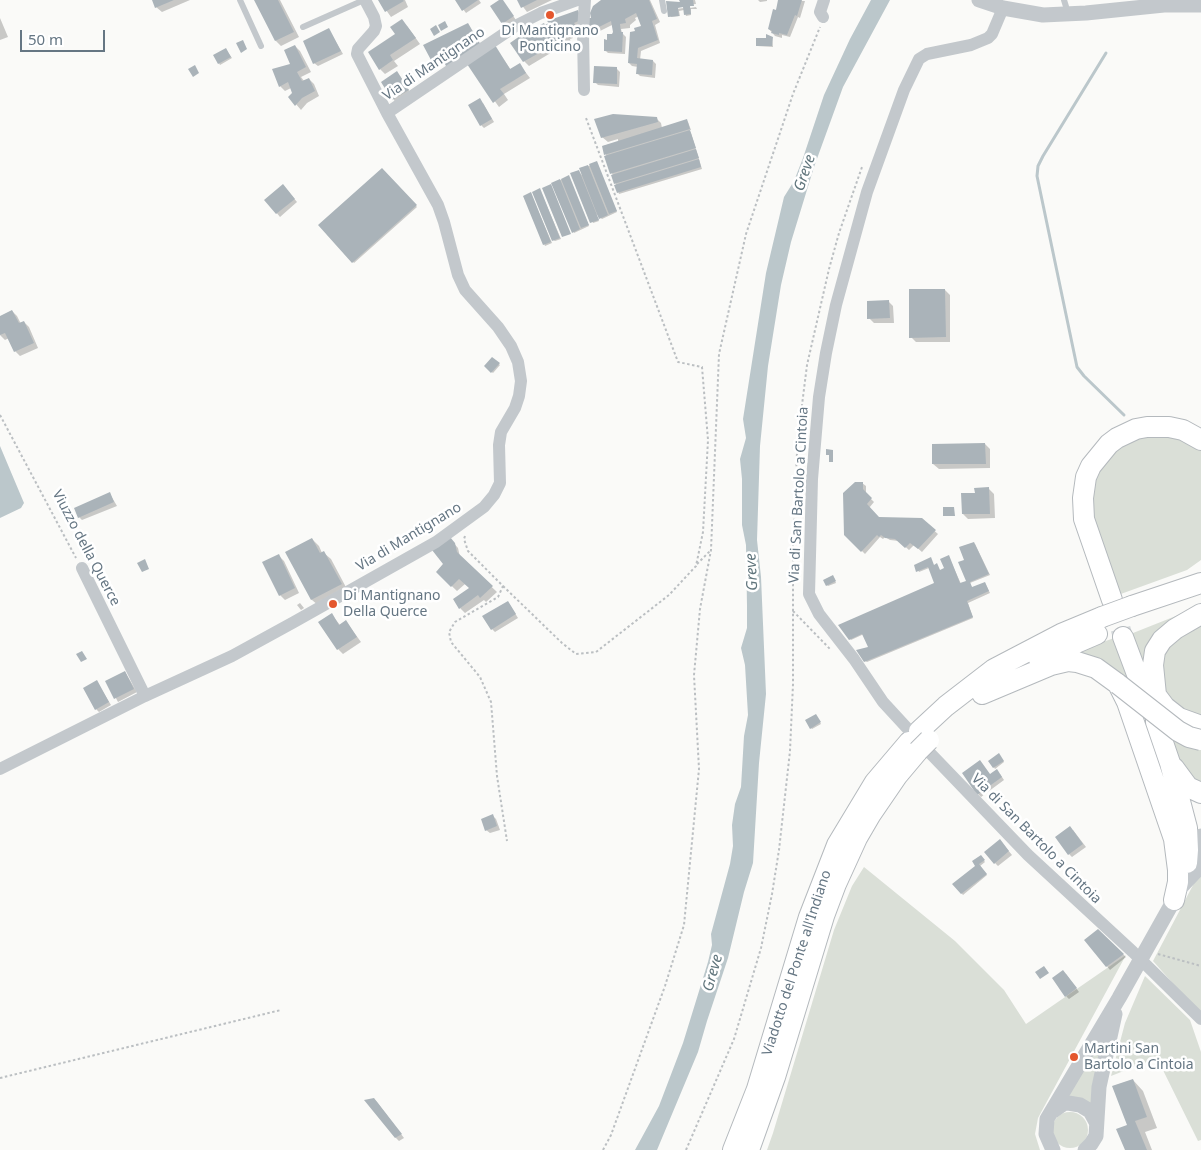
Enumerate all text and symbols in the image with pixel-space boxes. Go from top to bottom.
marker: Di Mantignano Ponticino [544,9,556,21]
scale bar [22,20,108,52]
place label: Di Mantignano Ponticino [501,23,599,56]
street label: Via di Mantignano [380,24,488,104]
text: 50 m [28,29,63,49]
water label: Greve [790,152,820,194]
street label: Via di San Bartolo a Cintoia [786,406,812,584]
street label: Viuzzo della Querce [48,487,124,609]
street label: Via di Mantignano [353,499,465,575]
water label: Greve [742,553,762,591]
place label: Di Mantignano Della Querce [343,588,441,620]
marker: Di Mantignano Della Querce [327,598,339,610]
street label: Via di San Bartolo a Cintoia [968,771,1104,907]
street label: Viadotto del Ponte all'Indiano [759,868,835,1058]
water label: Greve [699,952,727,994]
place label: Martini San Bartolo a Cintoia [1084,1041,1194,1074]
marker: Martini San Bartolo a Cintoia [1068,1051,1080,1063]

